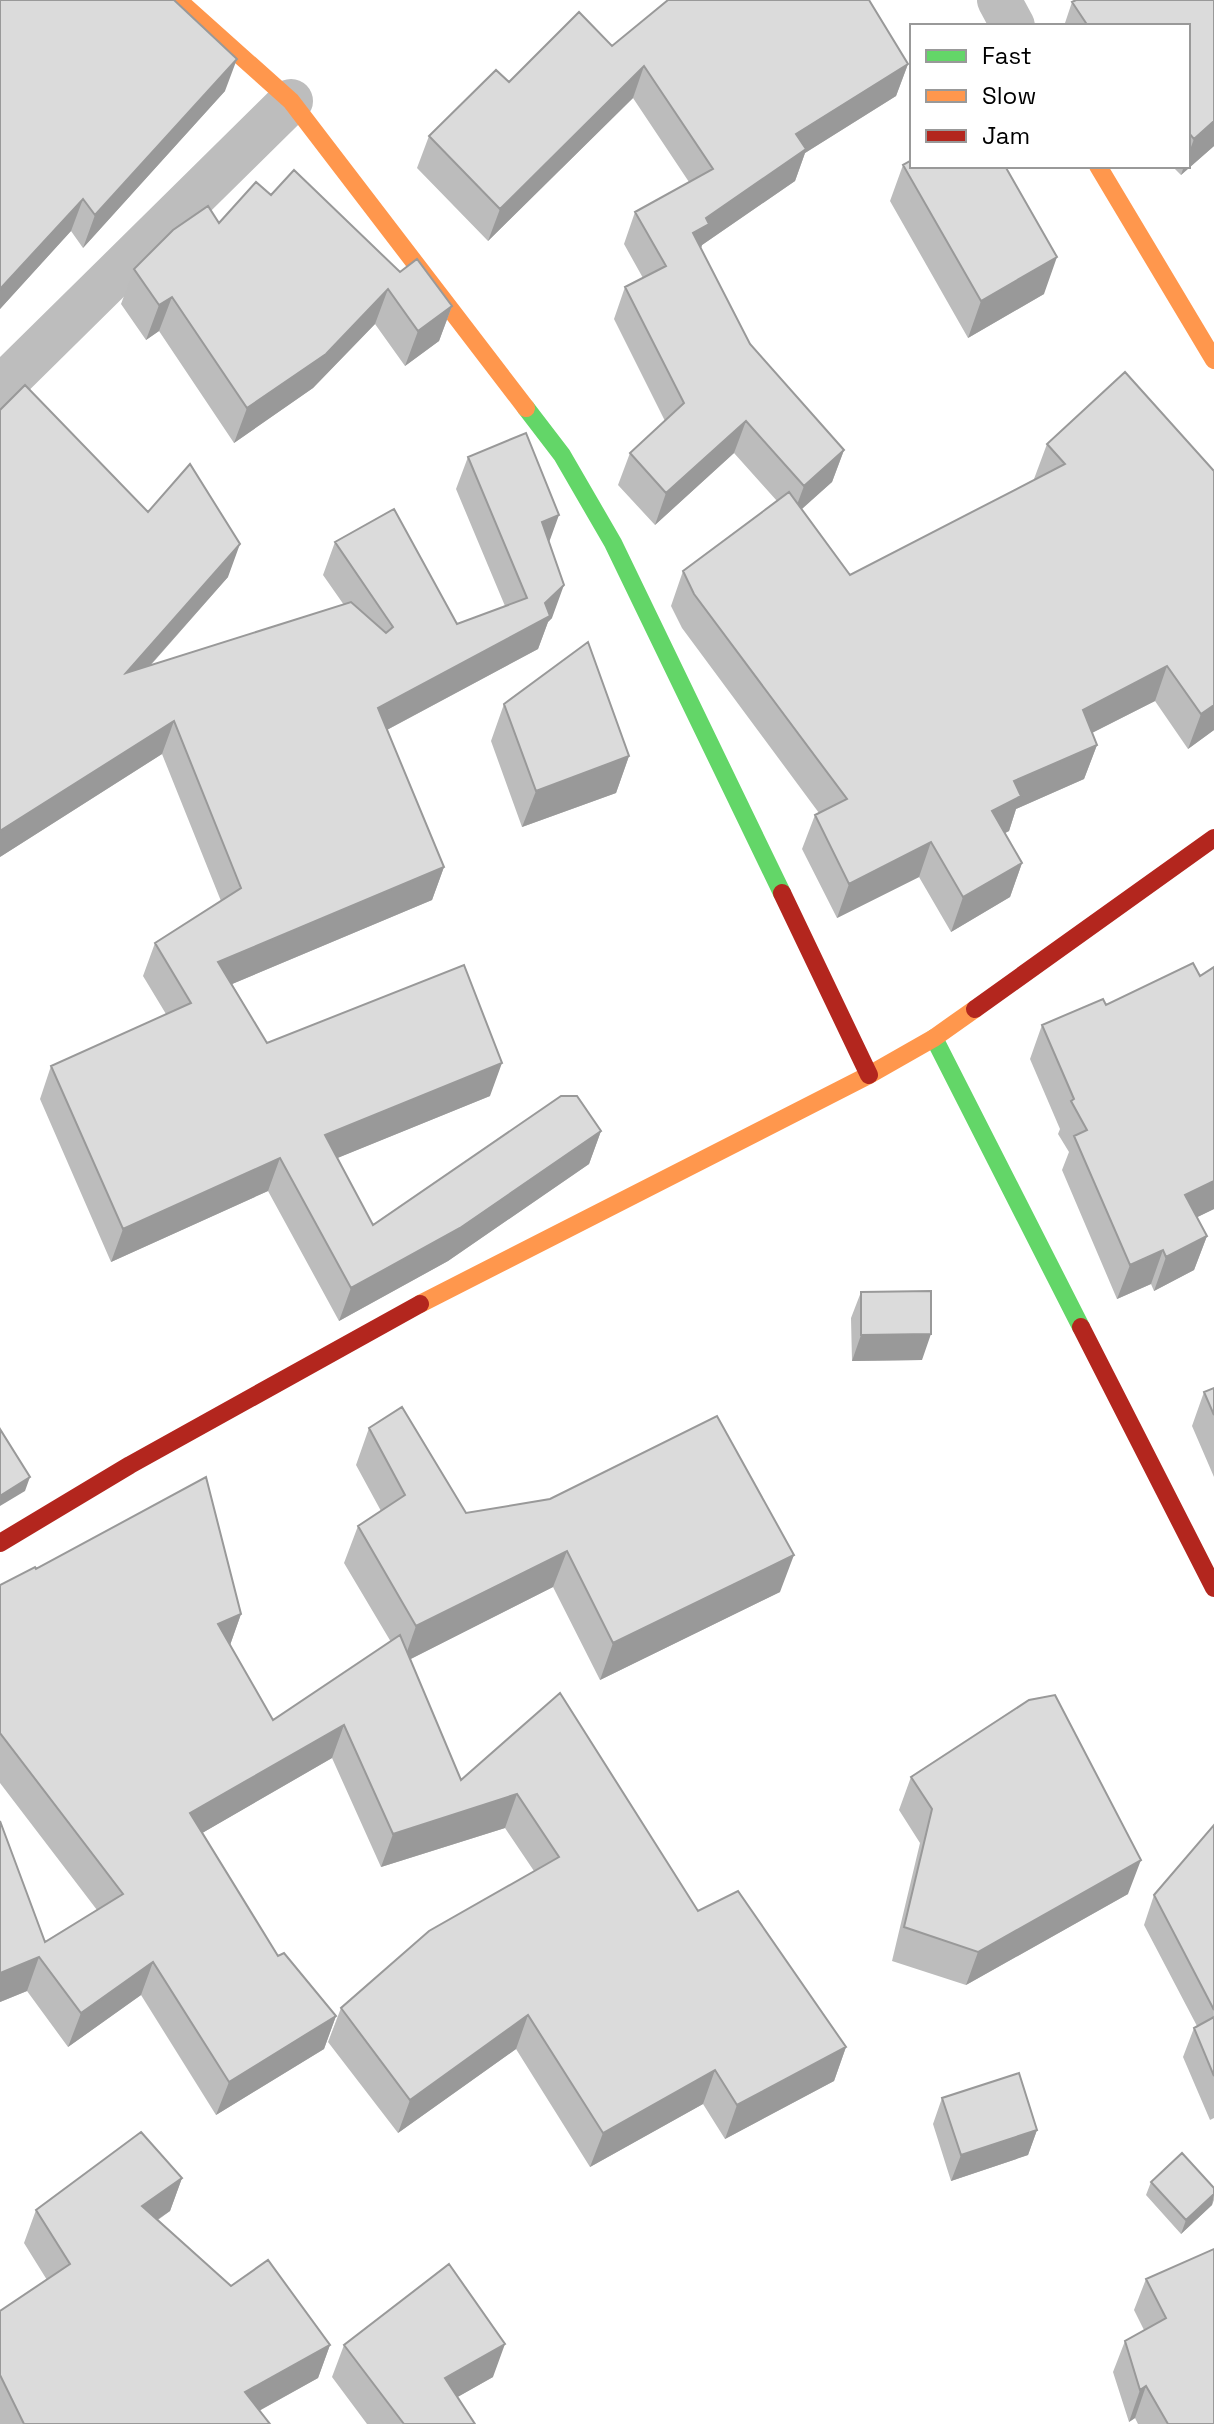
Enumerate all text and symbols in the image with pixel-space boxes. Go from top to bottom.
legend [910,24,1190,168]
text: Fast [982,40,1032,71]
text: Slow [982,80,1036,111]
text: Jam [982,120,1030,151]

